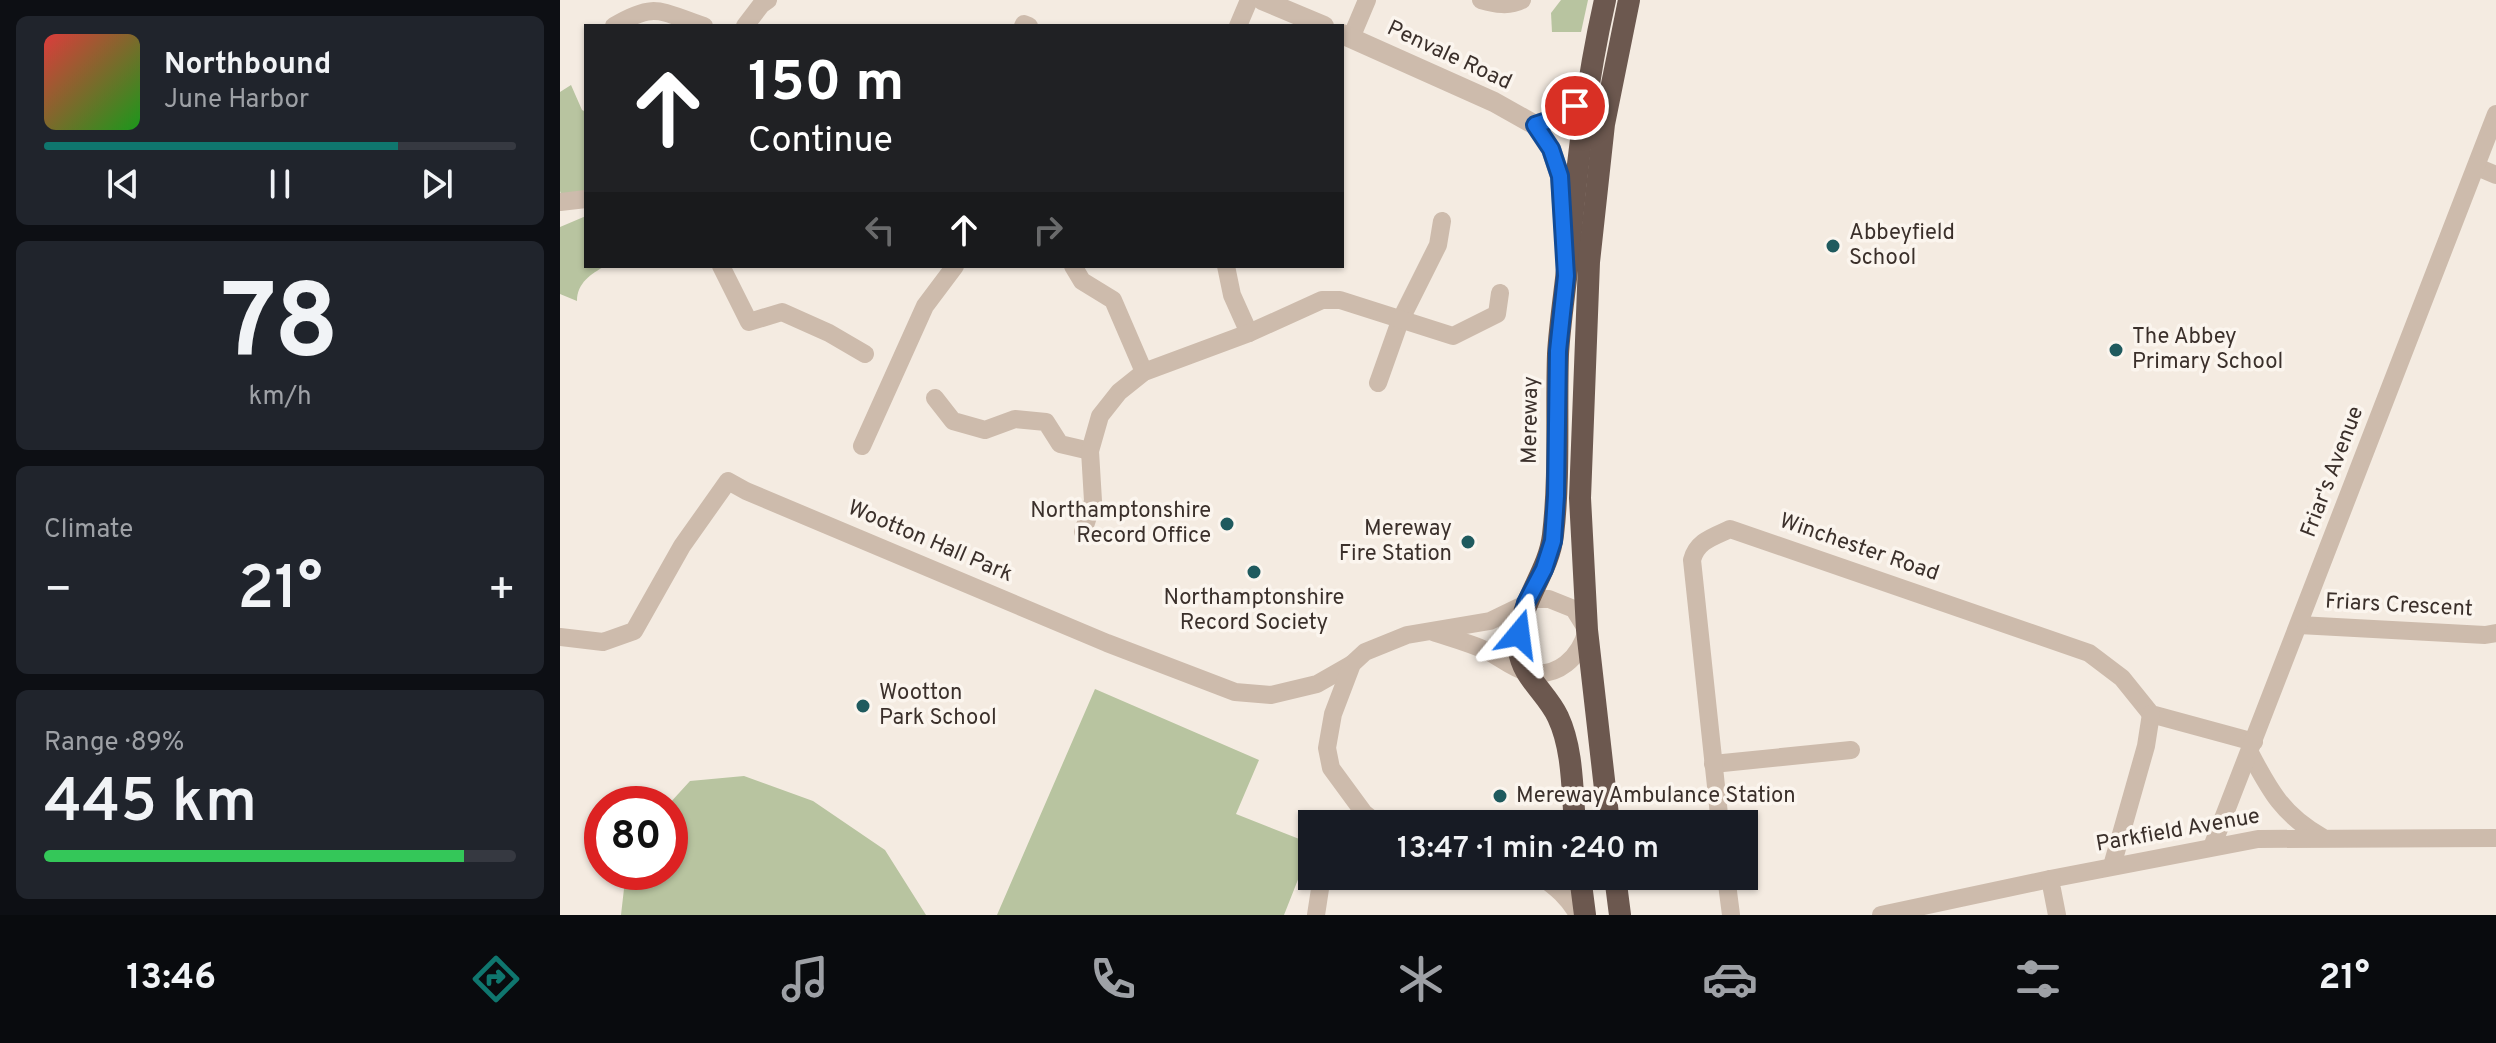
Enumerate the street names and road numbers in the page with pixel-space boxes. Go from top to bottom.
street label: Penvale Road [1382,15,1516,97]
street label: Mereway [1517,376,1545,464]
street label: Friar's Avenue [2296,403,2370,541]
street label: Wootton Hall Park [843,495,1017,589]
street label: Winchester Road [1776,508,1942,588]
street label: Friars Crescent [2324,589,2474,623]
street label: Parkfield Avenue [2094,803,2262,859]

